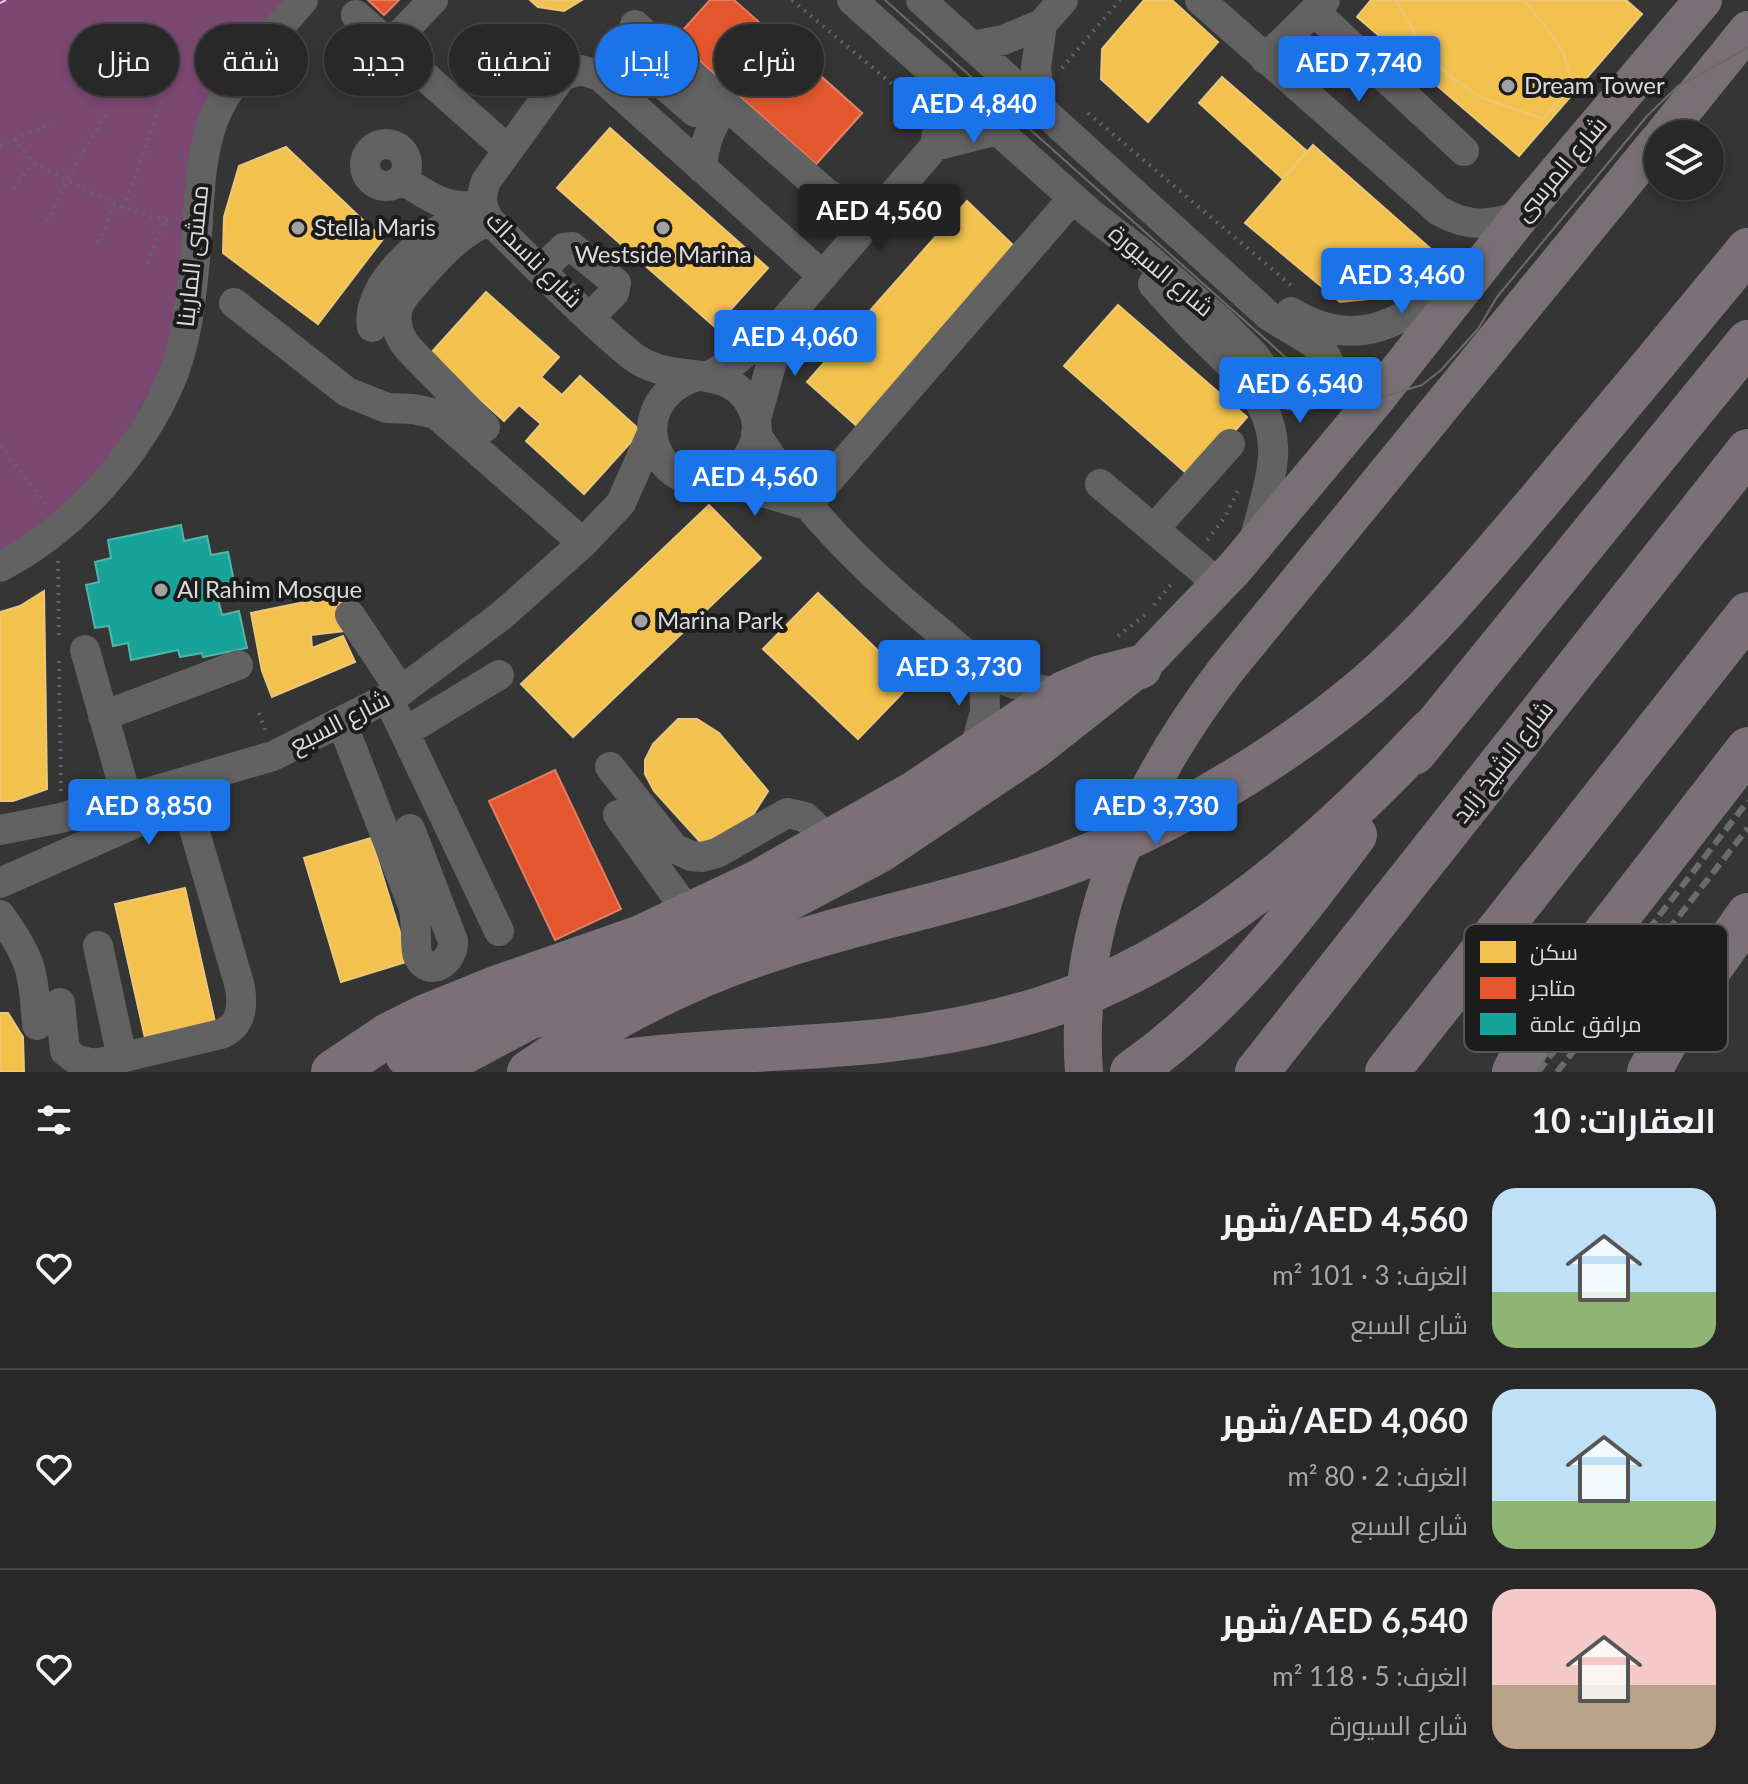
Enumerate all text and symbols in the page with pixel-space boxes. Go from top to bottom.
chip: منزل [69,24,179,96]
chip: شقة [195,24,308,96]
chip: جديد [324,24,433,96]
chip: تصفية [449,24,579,96]
chip: إيجار [595,24,698,96]
chip: شراء [714,24,824,96]
pin: AED 7,740 [1267,36,1451,104]
text: AED 7,740 [1296,46,1422,78]
place label: Dream Tower [1524,70,1665,99]
pin: AED 4,840 [882,77,1066,145]
marker: Dream Tower [1499,77,1517,95]
text: AED 4,840 [911,87,1037,119]
street label: شارع المرسى [1508,110,1614,228]
map controls [1644,120,1724,200]
button: layers [1644,120,1724,200]
street label: ممشى المارينا [170,184,214,328]
pin: AED 4,560 [787,184,971,252]
text: AED 4,560 [816,194,942,226]
street label: شارع ناسداك [479,205,589,315]
place label: Stella Maris [314,212,436,241]
street label: شارع السيورة [1102,218,1220,324]
marker: Stella Maris [289,219,307,237]
marker: Westside Marina [654,219,672,237]
place label: Westside Marina [574,239,752,268]
pin: AED 3,460 [1310,248,1494,316]
text: AED 3,460 [1339,258,1465,290]
pin: AED 4,060 [703,310,887,378]
text: AED 4,060 [732,320,858,352]
pin: AED 6,540 [1208,357,1392,425]
text: AED 6,540 [1237,367,1363,399]
pin: AED 4,560 [663,450,847,518]
text: AED 4,560 [692,460,818,492]
place label: Al Rahim Mosque [177,574,362,603]
marker: Al Rahim Mosque [152,581,170,599]
place label: Marina Park [657,605,785,634]
marker: Marina Park [632,612,650,630]
pin: AED 3,730 [867,640,1051,708]
text: AED 3,730 [896,650,1022,682]
street label: شارع السبع [284,683,396,761]
street label: شارع الشيخ زايد [1445,694,1561,830]
pin: AED 8,850 [57,779,241,847]
pin: AED 3,730 [1064,779,1248,847]
text: AED 8,850 [86,789,212,821]
text: AED 3,730 [1093,789,1219,821]
legend [1464,924,1728,1052]
text: سكن [1530,938,1578,966]
text: متاجر [1528,974,1576,1001]
text: مرافق عامة [1530,1010,1642,1038]
icon: filters [32,1098,76,1142]
text: العقارات: 10 [1531,1099,1716,1140]
text: AED 4,560/شهر [1222,1198,1468,1239]
icon: home [1556,1220,1652,1316]
icon: heart [32,1246,76,1290]
text: الغرف: 3 · 101 m² [1272,1259,1468,1291]
text: شارع السبع [1350,1308,1468,1340]
text: AED 4,060/شهر [1222,1399,1468,1440]
icon: home [1556,1421,1652,1517]
icon: heart [32,1447,76,1491]
text: الغرف: 2 · 80 m² [1287,1460,1468,1492]
text: شارع السبع [1350,1509,1468,1541]
text: AED 6,540/شهر [1222,1599,1468,1640]
icon: home [1556,1621,1652,1717]
icon: heart [32,1647,76,1691]
text: الغرف: 5 · 118 m² [1272,1660,1468,1692]
text: شارع السيورة [1330,1709,1468,1741]

